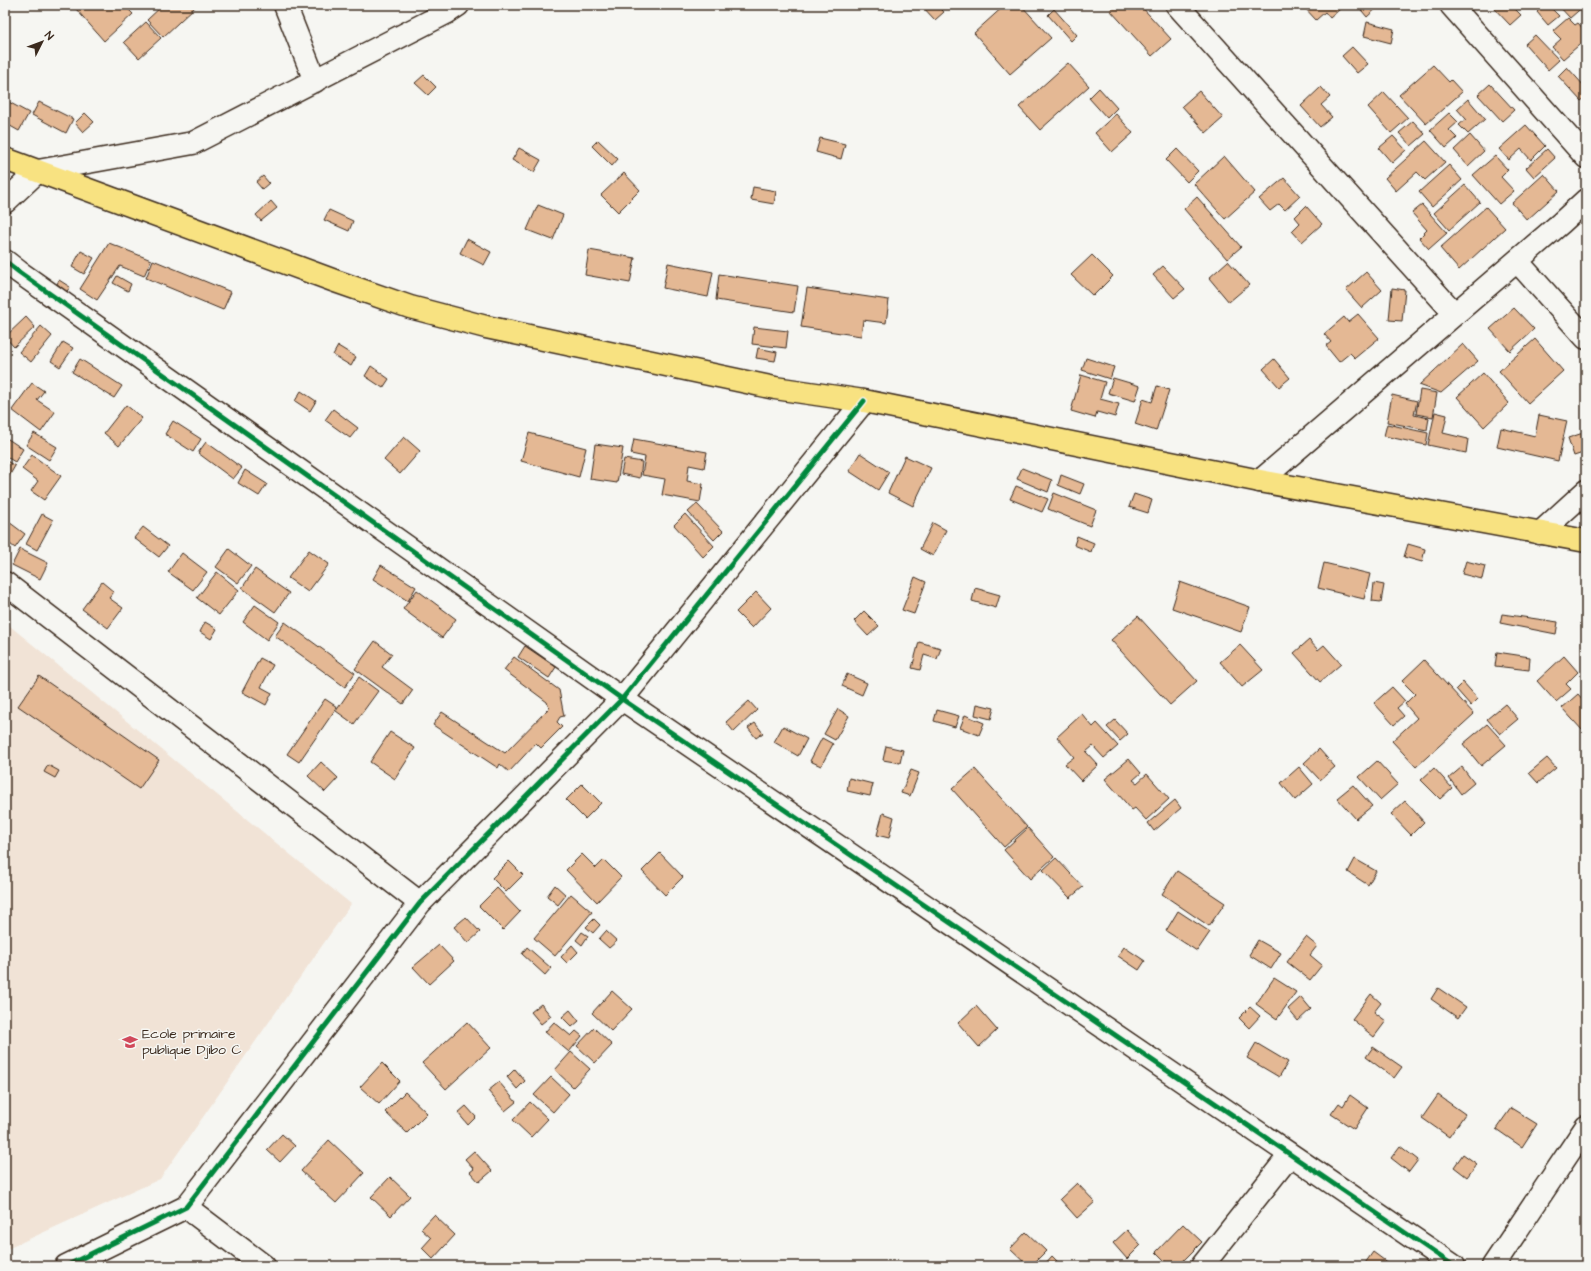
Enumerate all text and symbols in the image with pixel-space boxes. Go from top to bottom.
north arrow [22,22,62,62]
text: N [41,28,57,43]
place label: Ecole primaire publique Djibo C [142,1024,242,1060]
school or university icon: Ecole primaire publique Djibo C [121,1033,139,1051]

